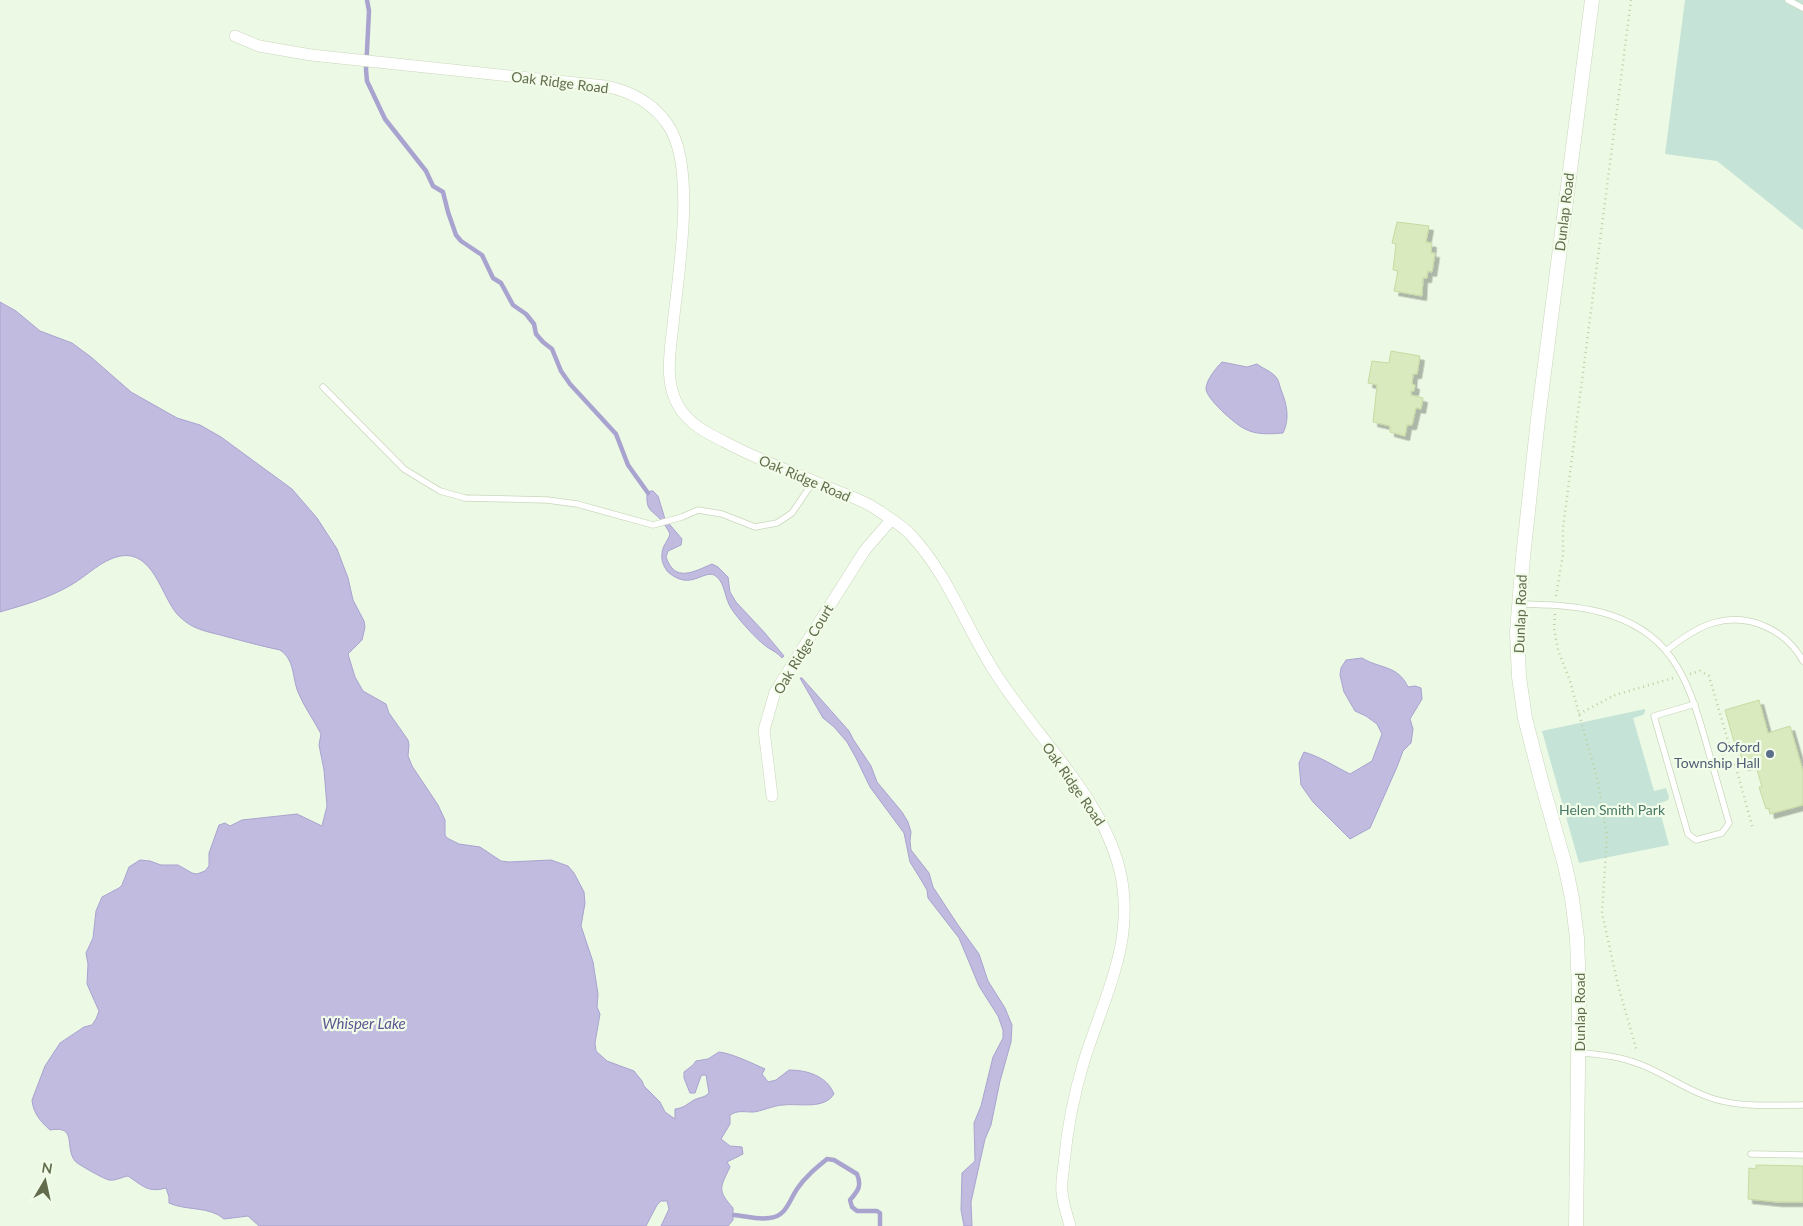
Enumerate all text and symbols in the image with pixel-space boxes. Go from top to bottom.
street label: Oak Ridge Road [510,68,610,96]
street label: Dunlap Road [1551,172,1577,252]
street label: Oak Ridge Road [757,451,853,505]
street label: Dunlap Road [1510,574,1530,654]
street label: Oak Ridge Court [770,601,836,697]
place label: Oxford Township Hall [1674,738,1760,771]
street label: Oak Ridge Road [1039,739,1109,829]
marker: Oxford Township Hall [1764,748,1776,760]
park label: Helen Smith Park [1559,801,1666,818]
street label: Dunlap Road [1571,973,1588,1051]
water label: Whisper Lake [322,1014,406,1032]
north arrow [20,1156,70,1206]
text: N [40,1158,54,1177]

